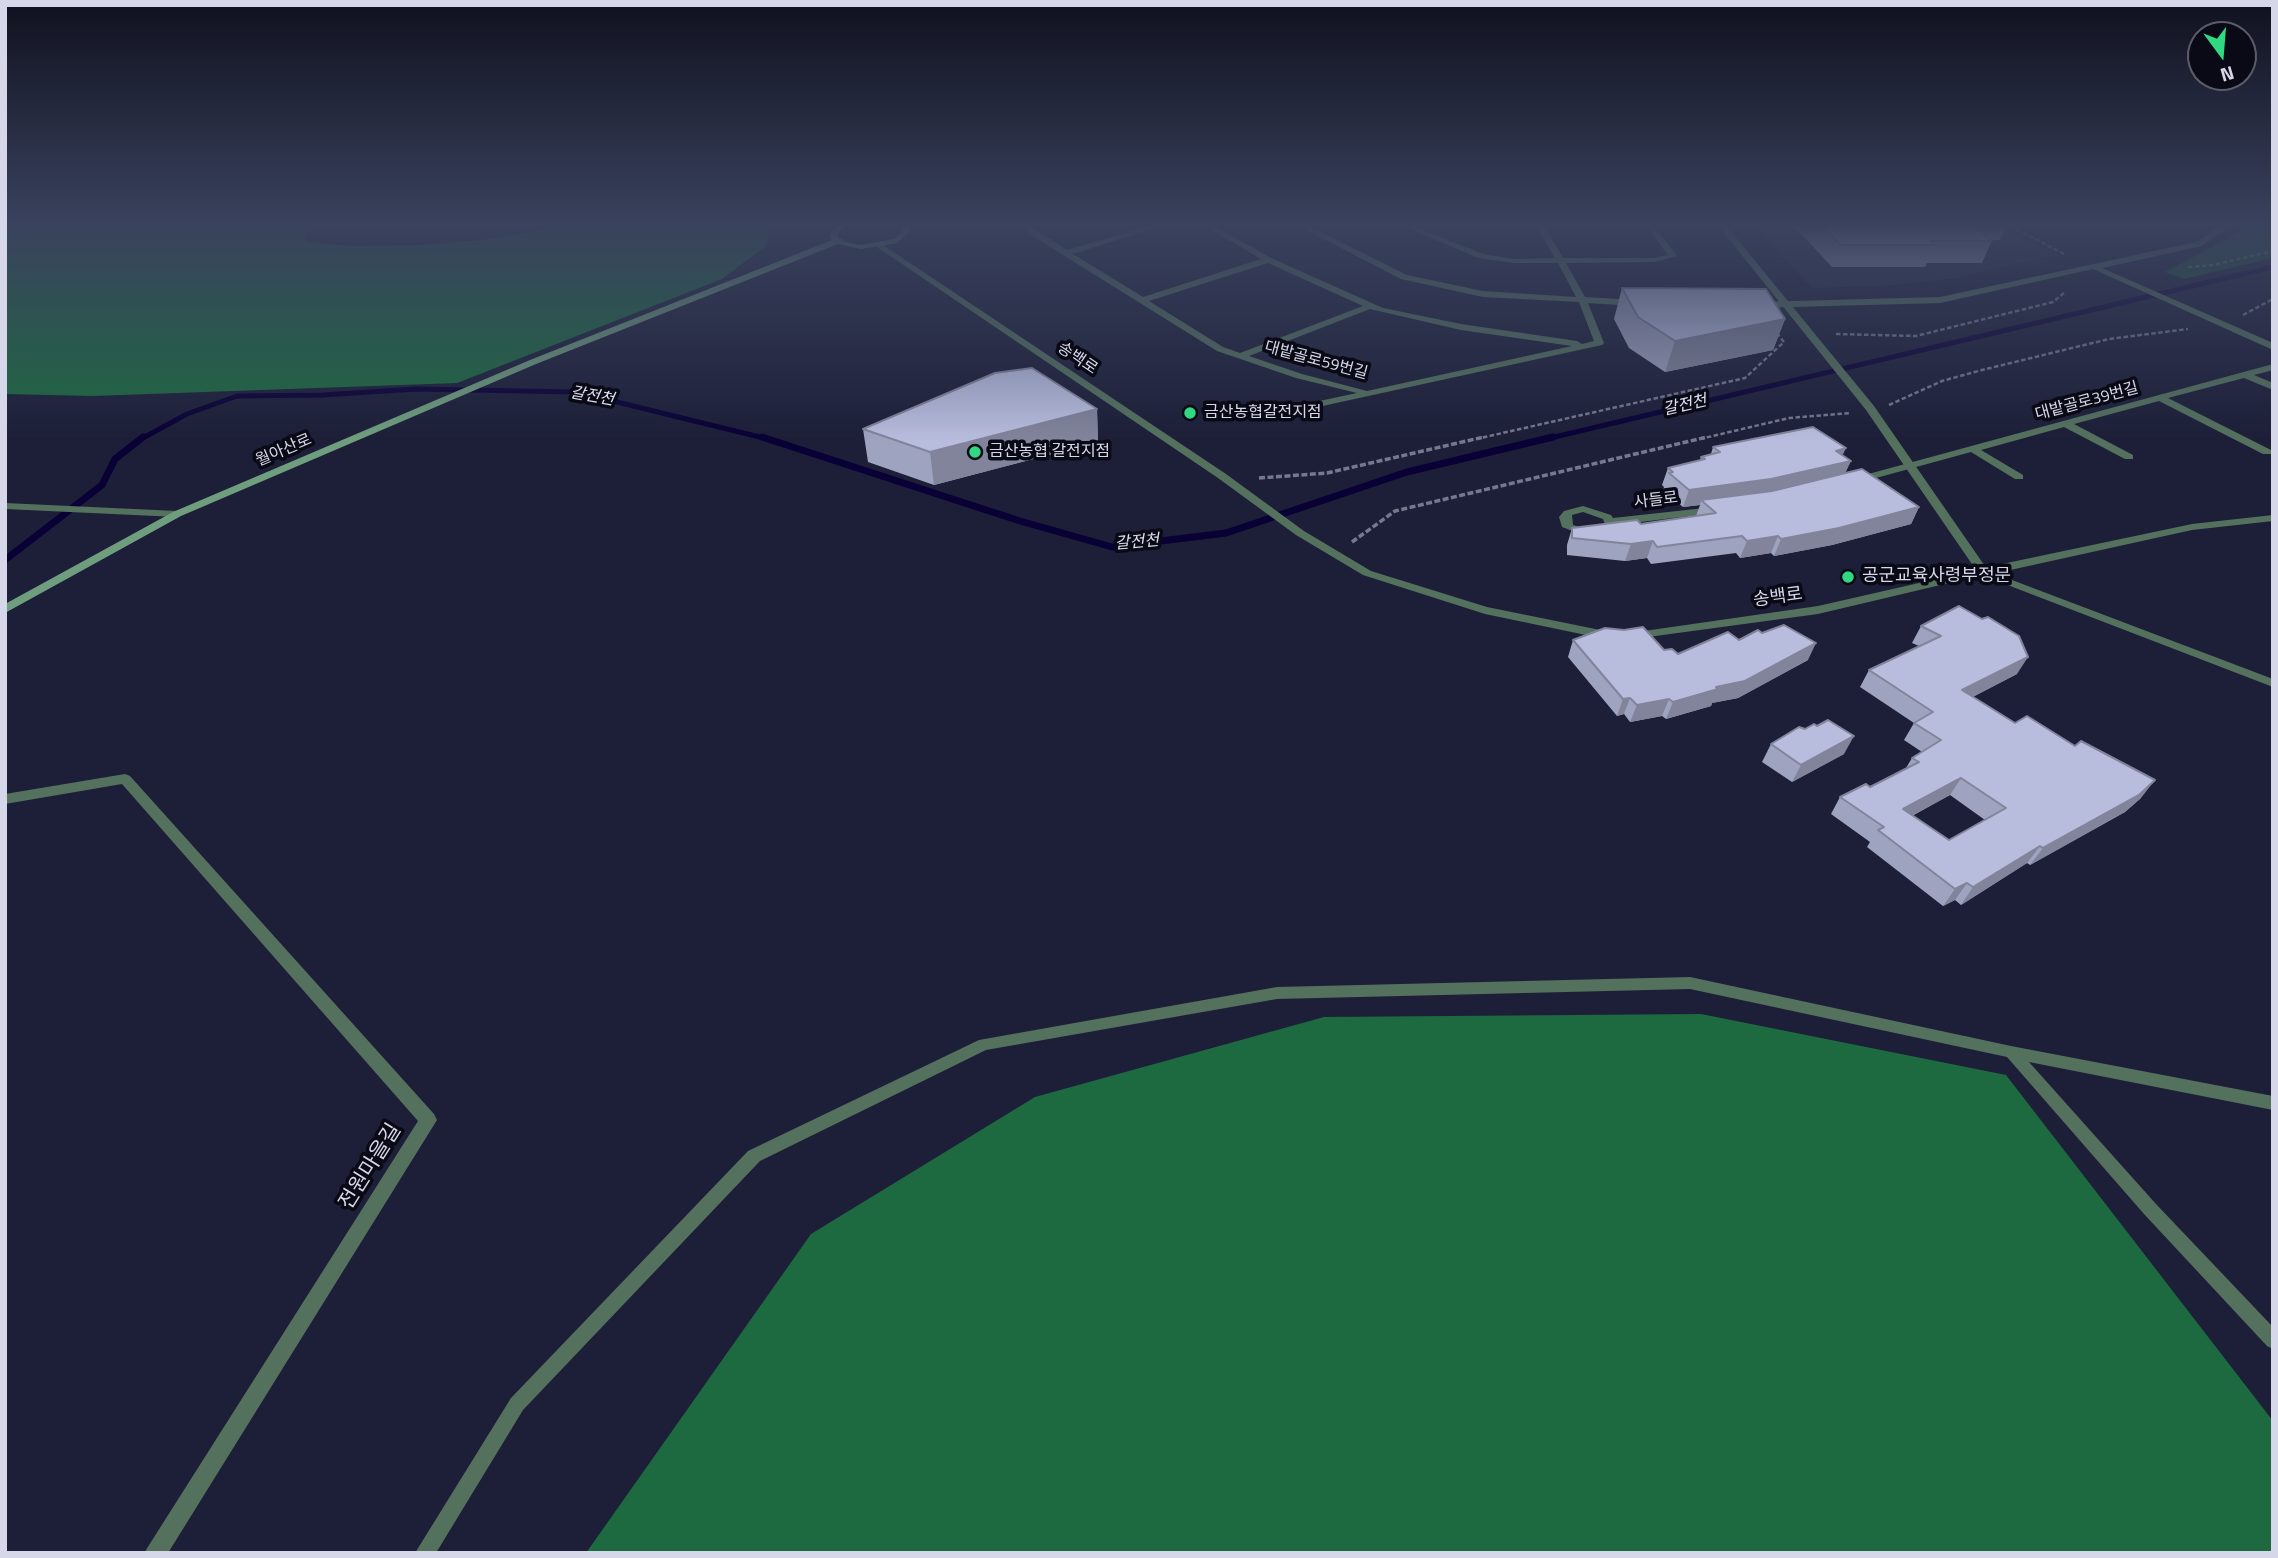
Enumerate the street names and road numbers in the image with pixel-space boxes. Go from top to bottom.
street label: 대밭골로59번길 [1262,338,1370,384]
street label: 송백로 [1053,339,1101,379]
street label: 대밭골로39번길 [2033,379,2141,425]
street label: 월아산로 [253,431,315,471]
street label: 사들로 [1633,489,1679,513]
street label: 송백로 [1752,584,1804,612]
street label: 전원마을길 [335,1119,407,1215]

